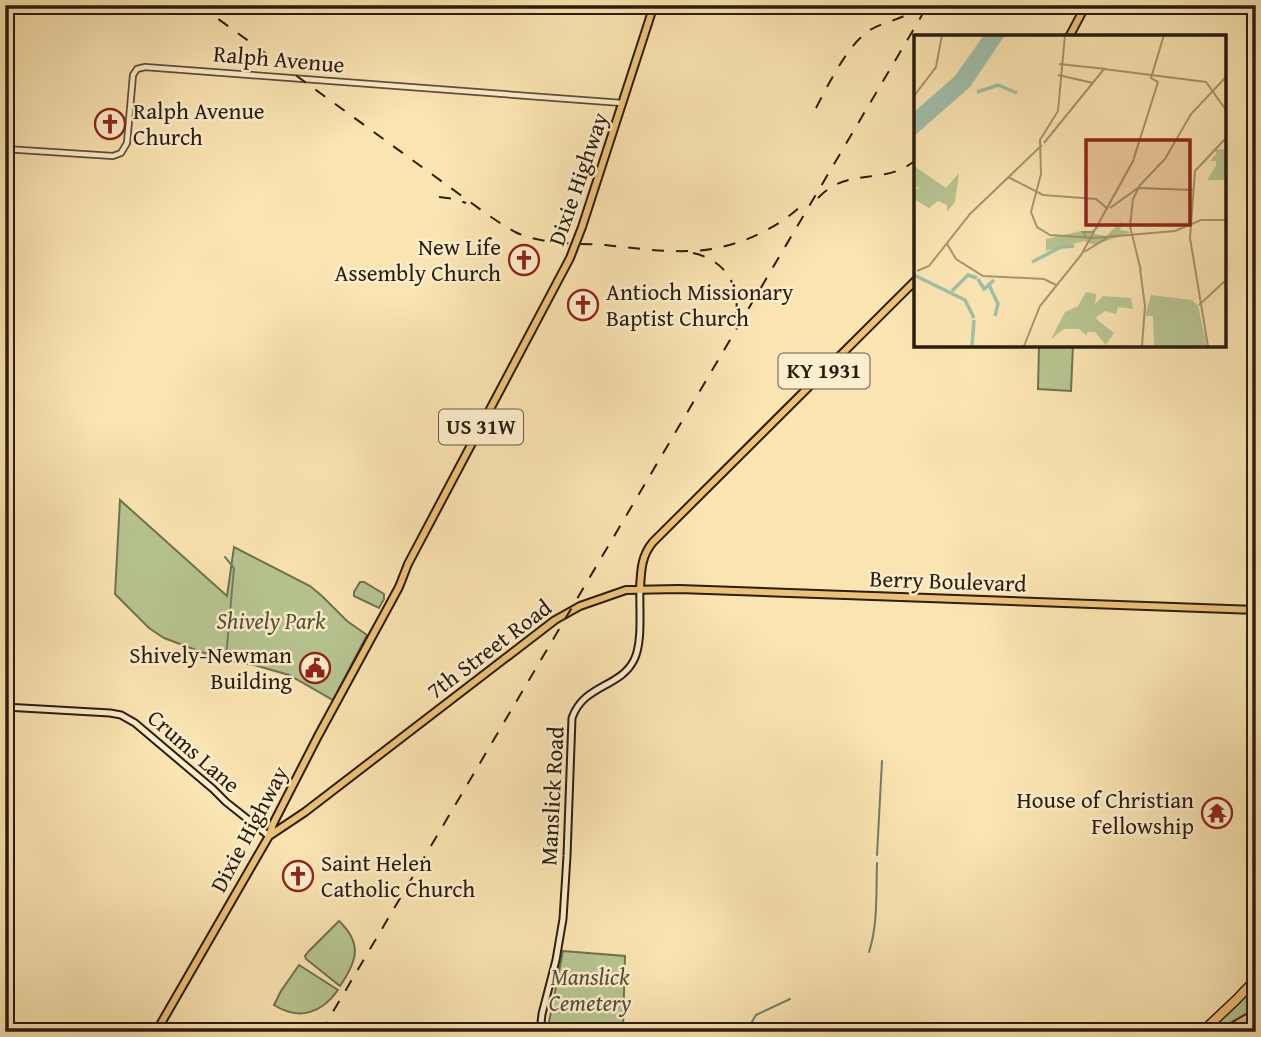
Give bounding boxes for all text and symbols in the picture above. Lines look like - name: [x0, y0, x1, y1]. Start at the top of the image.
- inset map: [914, 35, 1226, 346]
- street label: Ralph Avenue: [212, 36, 346, 81]
- place label: Ralph Avenue Church: [133, 94, 265, 153]
- church icon: Ralph Avenue Church: [93, 107, 127, 141]
- street label: Dixie Highway: [539, 107, 616, 250]
- place label: New Life Assembly Church: [335, 230, 501, 289]
- church icon: New Life Assembly Church: [507, 243, 541, 277]
- place label: Antioch Missionary Baptist Church: [606, 275, 794, 334]
- church icon: Antioch Missionary Baptist Church: [566, 288, 600, 322]
- road number: KY 1931: [778, 354, 870, 388]
- road number: US 31W: [439, 410, 523, 444]
- street label: Berry Boulevard: [869, 561, 1028, 600]
- street label: 7th Street Road: [419, 590, 559, 706]
- park label: Shively Park: [216, 604, 326, 637]
- place label: Shively-Newman Building: [129, 638, 293, 697]
- public building icon: Shively-Newman Building: [298, 651, 332, 685]
- street label: Crums Lane: [141, 701, 248, 800]
- street label: Manslick Road: [531, 725, 572, 866]
- street label: Dixie Highway: [201, 759, 296, 898]
- place label: House of Christian Fellowship: [1017, 783, 1194, 842]
- temple icon: House of Christian Fellowship: [1200, 796, 1234, 830]
- place label: Saint Helen Catholic Church: [321, 846, 475, 905]
- church icon: Saint Helen Catholic Church: [281, 859, 315, 893]
- park label: Manslick Cemetery: [549, 960, 632, 1019]

